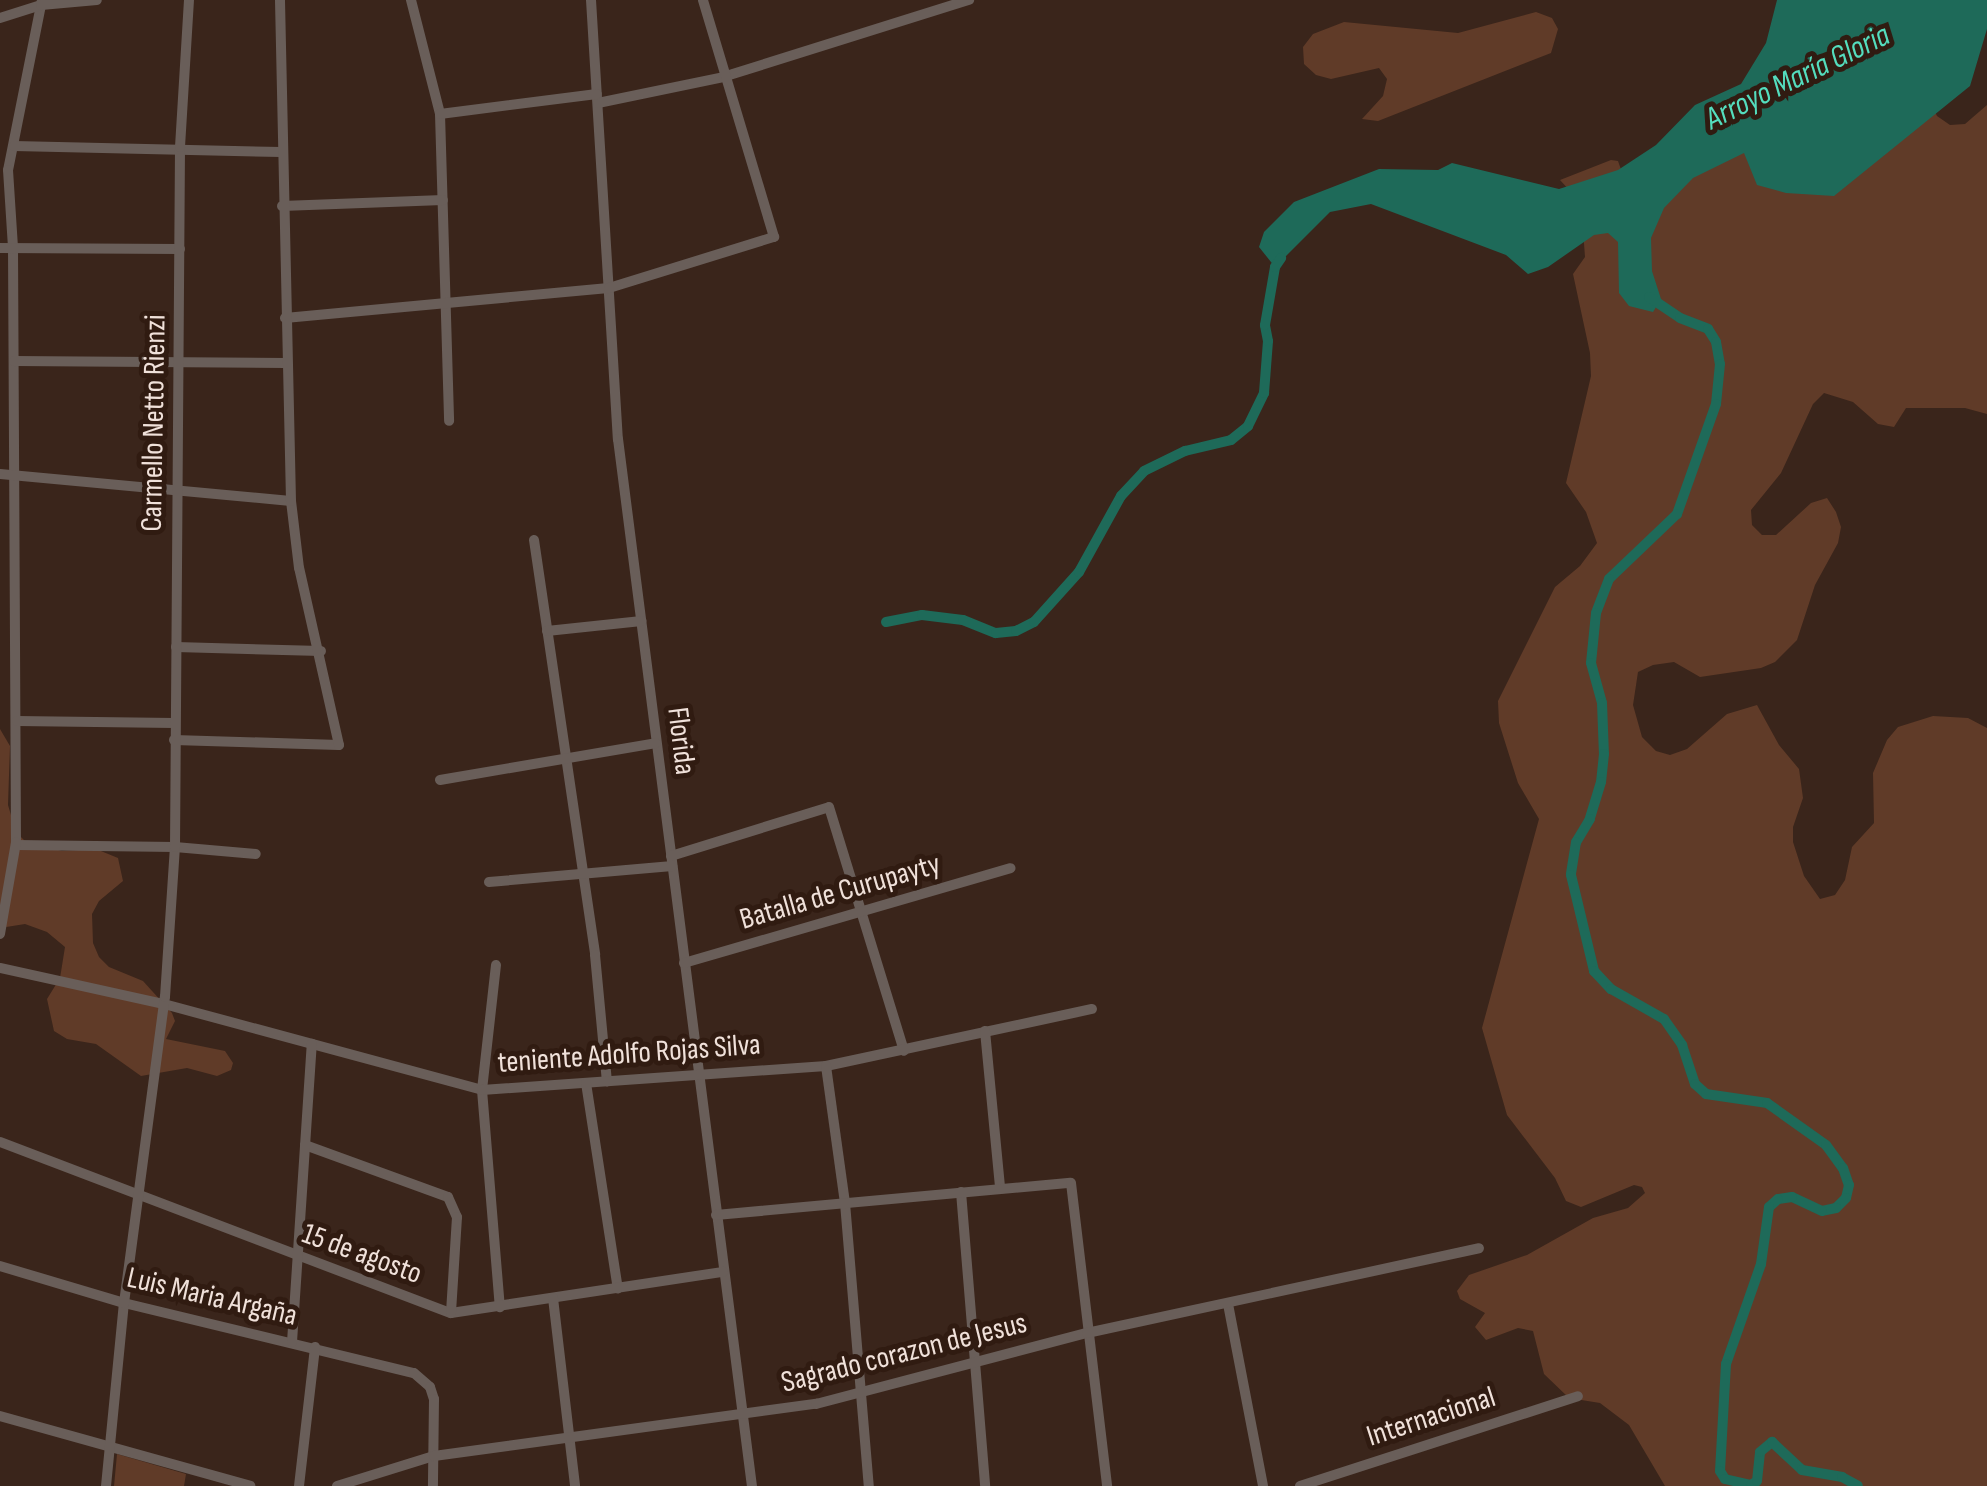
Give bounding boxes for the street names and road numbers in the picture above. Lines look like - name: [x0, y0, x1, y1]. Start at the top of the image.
- street label: Carmello Netto Rienzi: [134, 314, 174, 532]
- street label: Florida: [659, 705, 703, 777]
- street label: Batalla de Curupayty: [736, 846, 944, 938]
- street label: teniente Adolfo Rojas Silva: [496, 1027, 762, 1081]
- street label: 15 de agosto: [297, 1216, 427, 1292]
- street label: Luis Maria Argaña: [123, 1260, 301, 1334]
- street label: Sagrado corazon de Jesus: [777, 1305, 1031, 1401]
- street label: Internacional: [1362, 1379, 1500, 1455]

